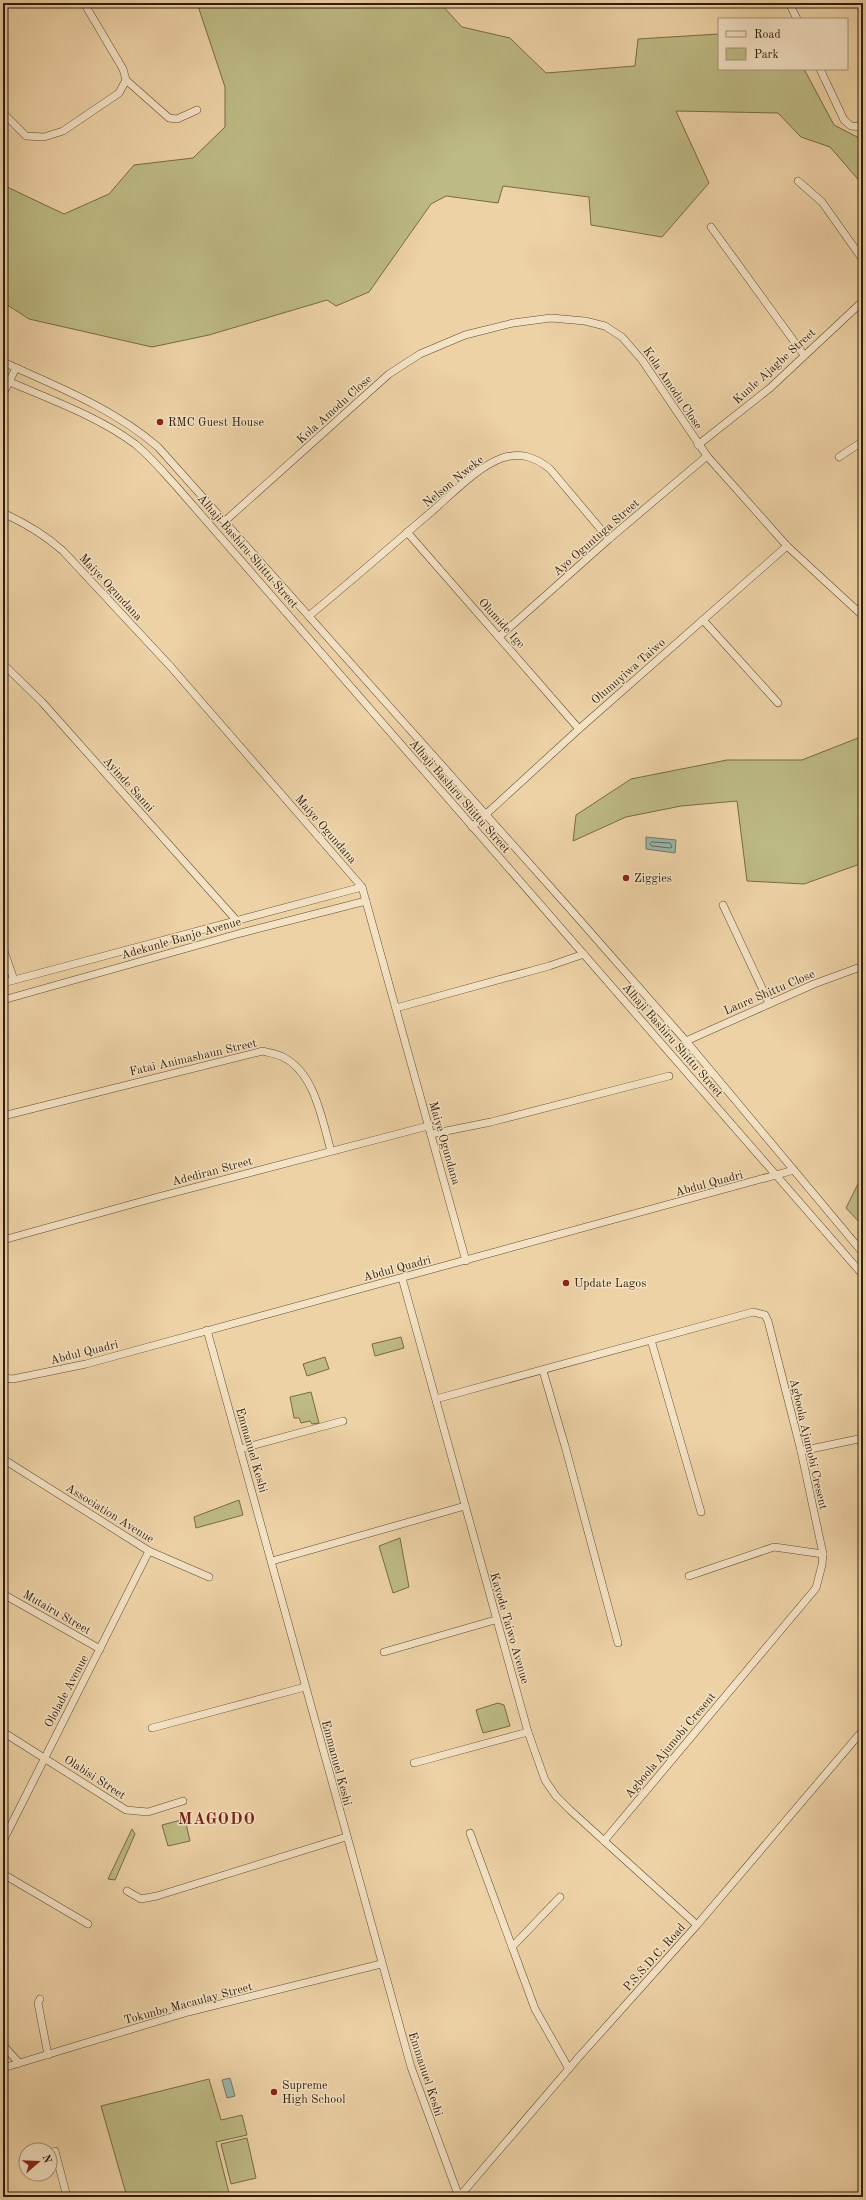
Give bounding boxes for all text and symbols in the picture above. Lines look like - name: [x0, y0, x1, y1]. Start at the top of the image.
- legend: [718, 18, 848, 70]
- text: Road: [754, 29, 781, 41]
- text: Park: [754, 49, 779, 61]
- street label: Kunle Ajagbe Street: [731, 327, 818, 407]
- street label: Kola Amodu Close: [640, 345, 704, 432]
- street label: Kola Amodu Close: [295, 373, 375, 446]
- marker: RMC Guest House: [155, 417, 165, 427]
- place label: RMC Guest House: [168, 417, 264, 429]
- street label: Nelson Nweke: [421, 453, 487, 510]
- street label: Alhaji Bashiru Shittu Street: [195, 492, 300, 611]
- street label: Ayo Oguntuga Street: [551, 497, 642, 578]
- street label: Maiye Ogundana: [76, 552, 144, 623]
- street label: Olumide Ige: [476, 596, 527, 651]
- street label: Olumuyiwa Taiwo: [589, 636, 668, 707]
- street label: Alhaji Bashiru Shittu Street: [407, 737, 512, 856]
- street label: Ayinde Sanni: [101, 755, 156, 814]
- street label: Maiye Ogundana: [292, 793, 358, 866]
- marker: Ziggies: [621, 873, 631, 883]
- place label: Ziggies: [634, 873, 672, 885]
- street label: Adekunle Banjo Avenue: [120, 916, 243, 962]
- street label: Lanre Shittu Close: [722, 968, 817, 1018]
- street label: Alhaji Bashiru Shittu Street: [620, 981, 725, 1100]
- street label: Fatai Animashaun Street: [129, 1037, 258, 1078]
- street label: Maiye Ogundana: [426, 1100, 462, 1186]
- street label: Adediran Street: [171, 1155, 254, 1188]
- street label: Abdul Quadri: [674, 1169, 744, 1199]
- street label: Abdul Quadri: [362, 1254, 432, 1284]
- marker: Update Lagos: [561, 1278, 571, 1288]
- place label: Update Lagos: [574, 1278, 646, 1290]
- street label: Abdul Quadri: [49, 1339, 120, 1367]
- street label: Agboola Ajumobi Cresent: [787, 1378, 829, 1511]
- street label: Emmanuel Keshi: [233, 1406, 269, 1494]
- street label: Association Avenue: [63, 1482, 156, 1546]
- street label: Kayode Taiwo Avenue: [487, 1571, 531, 1686]
- street label: Mutairu Street: [20, 1589, 93, 1637]
- street label: Ololade Avenue: [43, 1653, 91, 1730]
- street label: Agboola Ajumobi Cresent: [623, 1691, 718, 1801]
- street label: Emmanuel Keshi: [319, 1719, 353, 1807]
- street label: Olabisi Street: [62, 1754, 127, 1802]
- district label: MAGODO: [178, 1812, 256, 1828]
- street label: P.S.S.D.C. Road: [621, 1922, 688, 1994]
- street label: Tokunbo Macaulay Street: [123, 1981, 254, 2027]
- street label: Emmanuel Keshi: [406, 2031, 444, 2118]
- place label: Supreme High School: [282, 2080, 345, 2106]
- marker: Supreme High School: [269, 2087, 279, 2097]
- north arrow: [18, 2142, 58, 2182]
- text: N: [39, 2153, 53, 2166]

